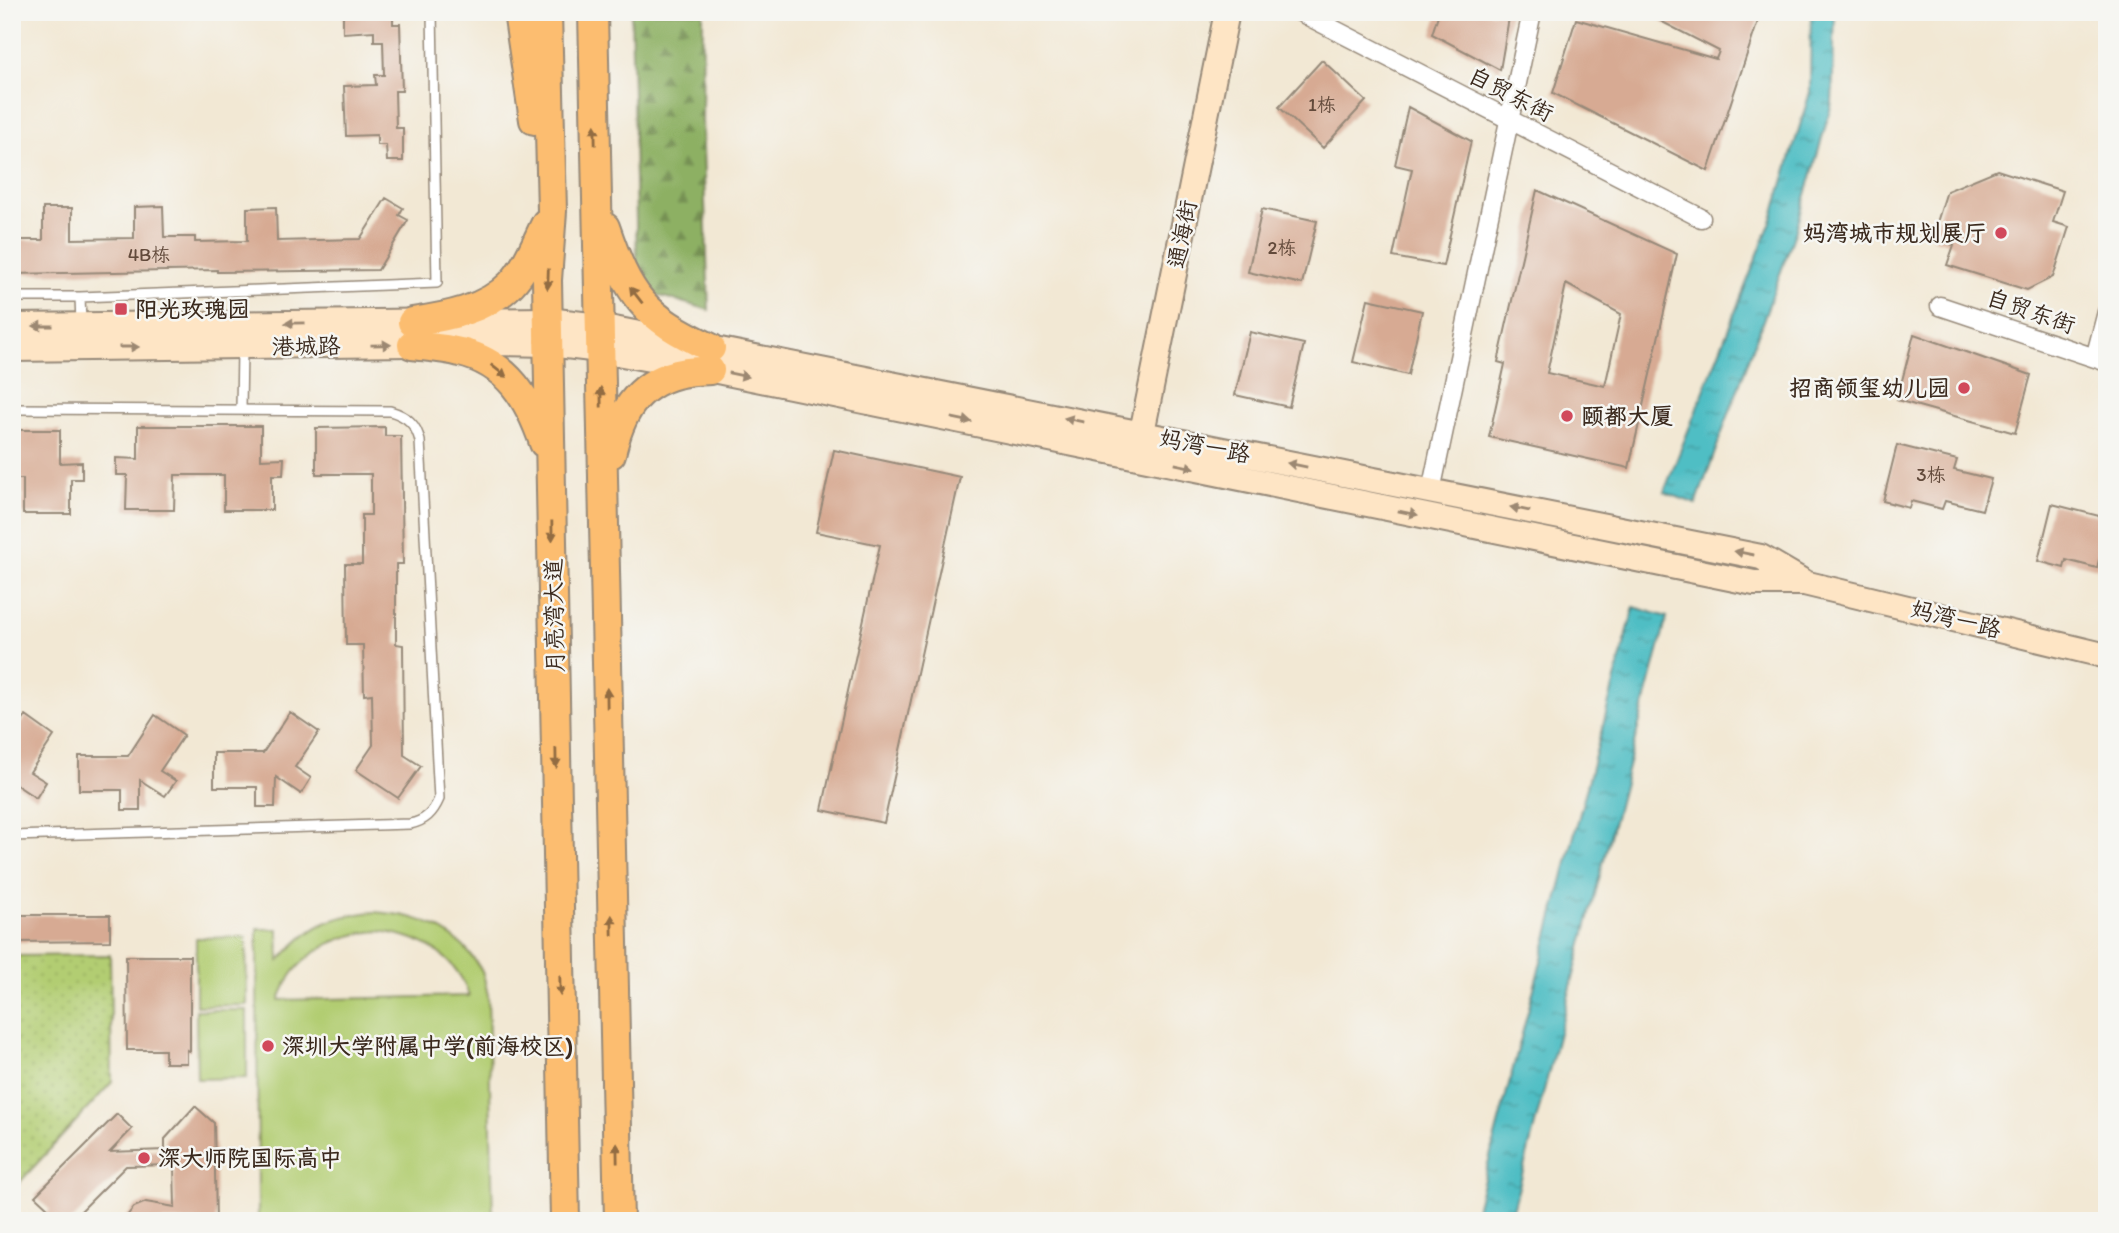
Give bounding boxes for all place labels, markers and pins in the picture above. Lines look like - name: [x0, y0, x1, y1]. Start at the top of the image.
- place label: 妈湾城市规划展厅: [1803, 219, 1987, 247]
- marker: 妈湾城市规划展厅: [1993, 225, 2009, 241]
- place label: 阳光玫瑰园: [135, 295, 250, 323]
- marker: 阳光玫瑰园: [113, 301, 129, 317]
- place label: 招商领玺幼儿园: [1789, 374, 1950, 402]
- marker: 招商领玺幼儿园: [1956, 380, 1972, 396]
- place label: 颐都大厦: [1581, 402, 1673, 430]
- marker: 颐都大厦: [1559, 408, 1575, 424]
- place label: 深圳大学附属中学(前海校区): [282, 1032, 573, 1060]
- marker: 深圳大学附属中学(前海校区): [260, 1038, 276, 1054]
- place label: 深大师院国际高中: [158, 1144, 342, 1172]
- marker: 深大师院国际高中: [136, 1150, 152, 1166]

